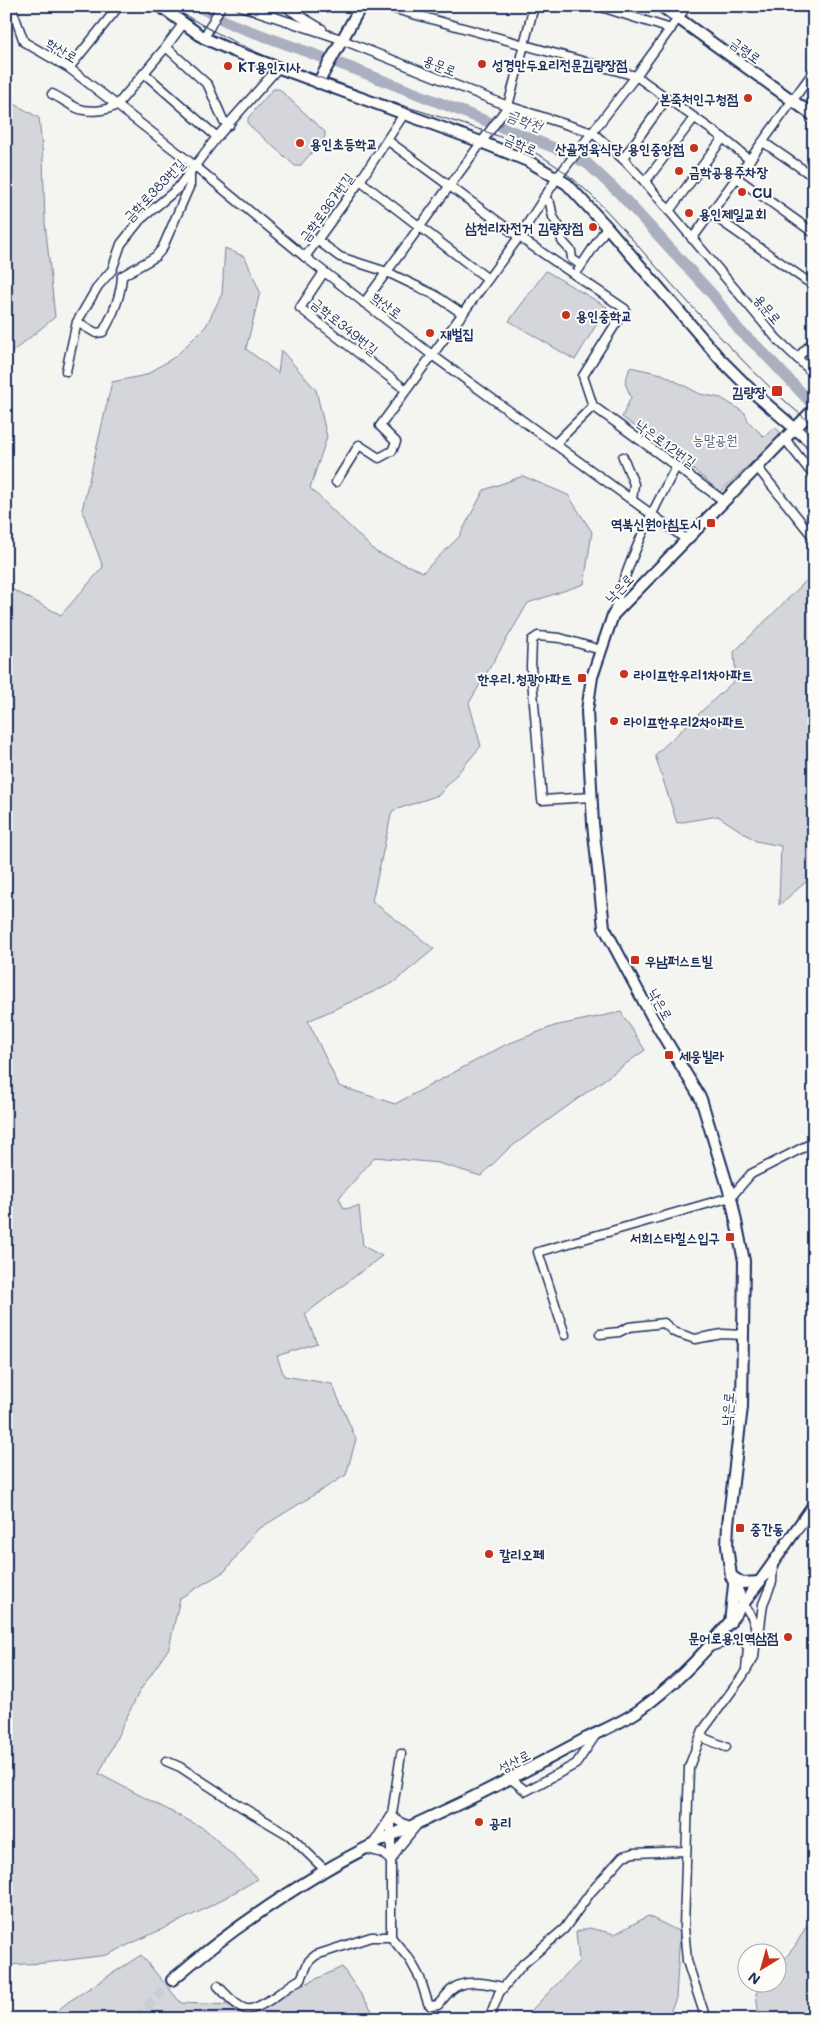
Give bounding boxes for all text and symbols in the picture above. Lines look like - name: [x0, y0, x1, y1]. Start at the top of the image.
- street label: 금령로: [727, 32, 765, 68]
- street label: 학산로: [43, 33, 81, 67]
- street label: 용문로: [421, 50, 459, 80]
- place label: 성경만두요리전문김량장점: [492, 55, 628, 74]
- place label: KT용인지사: [238, 57, 301, 76]
- marker: 성경만두요리전문김량장점: [476, 58, 488, 70]
- marker: KT용인지사: [222, 60, 234, 72]
- place label: 본죽처인구청점: [659, 89, 739, 108]
- marker: 본죽처인구청점: [742, 92, 754, 104]
- water label: 금학천: [505, 104, 547, 137]
- street label: 금학로: [502, 128, 540, 160]
- place label: 용인초등학교: [310, 134, 378, 153]
- marker: 용인초등학교: [294, 137, 306, 149]
- place label: 산골정육식당 용인중앙점: [555, 139, 685, 158]
- marker: 산골정육식당 용인중앙점: [688, 142, 700, 154]
- street label: 금학로383번길: [119, 154, 190, 226]
- place label: 금학공용주차장: [689, 162, 769, 181]
- marker: 금학공용주차장: [673, 165, 685, 177]
- street label: 금학로367번길: [295, 168, 358, 245]
- place label: CU: [752, 183, 772, 202]
- marker: CU: [736, 186, 748, 198]
- place label: 용인제일교회: [699, 204, 767, 223]
- marker: 용인제일교회: [683, 207, 695, 219]
- place label: 삼천리자전거 김량장점: [464, 218, 584, 237]
- marker: 삼천리자전거 김량장점: [587, 221, 599, 233]
- street label: 학산로: [368, 287, 406, 323]
- street label: 용문로: [750, 290, 786, 328]
- street label: 금학로349번길: [308, 293, 383, 359]
- place label: 용인중학교: [576, 306, 632, 325]
- marker: 용인중학교: [560, 309, 572, 321]
- place label: 재벌집: [440, 324, 474, 343]
- marker: 재벌집: [424, 327, 436, 339]
- place label: 김량장: [732, 382, 767, 401]
- marker: 김량장: [770, 384, 784, 398]
- street label: 낙은로12번길: [632, 415, 701, 472]
- park label: 능말공원: [692, 430, 738, 449]
- place label: 역북신원아침도시: [611, 514, 701, 533]
- marker: 역북신원아침도시: [705, 517, 717, 529]
- street label: 낙은로: [600, 569, 638, 607]
- place label: 라이프한우리1차아파트: [633, 665, 753, 684]
- marker: 라이프한우리1차아파트: [618, 668, 630, 680]
- place label: 한우리.청광아파트: [477, 669, 572, 688]
- marker: 한우리.청광아파트: [576, 672, 588, 684]
- place label: 라이프한우리2차아파트: [623, 712, 744, 731]
- marker: 라이프한우리2차아파트: [608, 715, 620, 727]
- place label: 우남퍼스트빌: [645, 951, 713, 970]
- marker: 우남퍼스트빌: [629, 954, 641, 966]
- street label: 낙은로: [644, 985, 678, 1023]
- place label: 세웅빌라: [679, 1046, 725, 1065]
- marker: 세웅빌라: [663, 1049, 675, 1061]
- place label: 서희스타힐스입구: [630, 1228, 720, 1247]
- marker: 서희스타힐스입구: [724, 1231, 736, 1243]
- street label: 낙은로: [716, 1391, 738, 1427]
- place label: 중간동: [750, 1519, 784, 1538]
- marker: 중간동: [734, 1522, 746, 1534]
- place label: 칼리오페: [499, 1545, 545, 1564]
- marker: 칼리오페: [483, 1548, 495, 1560]
- place label: 문어로용인역삼점: [688, 1628, 779, 1647]
- marker: 문어로용인역삼점: [782, 1631, 794, 1643]
- street label: 성산로: [495, 1745, 533, 1777]
- place label: 공리: [489, 1813, 512, 1832]
- marker: 공리: [473, 1816, 485, 1828]
- north arrow: [738, 1942, 788, 1992]
- text: N: [744, 1968, 764, 1990]

